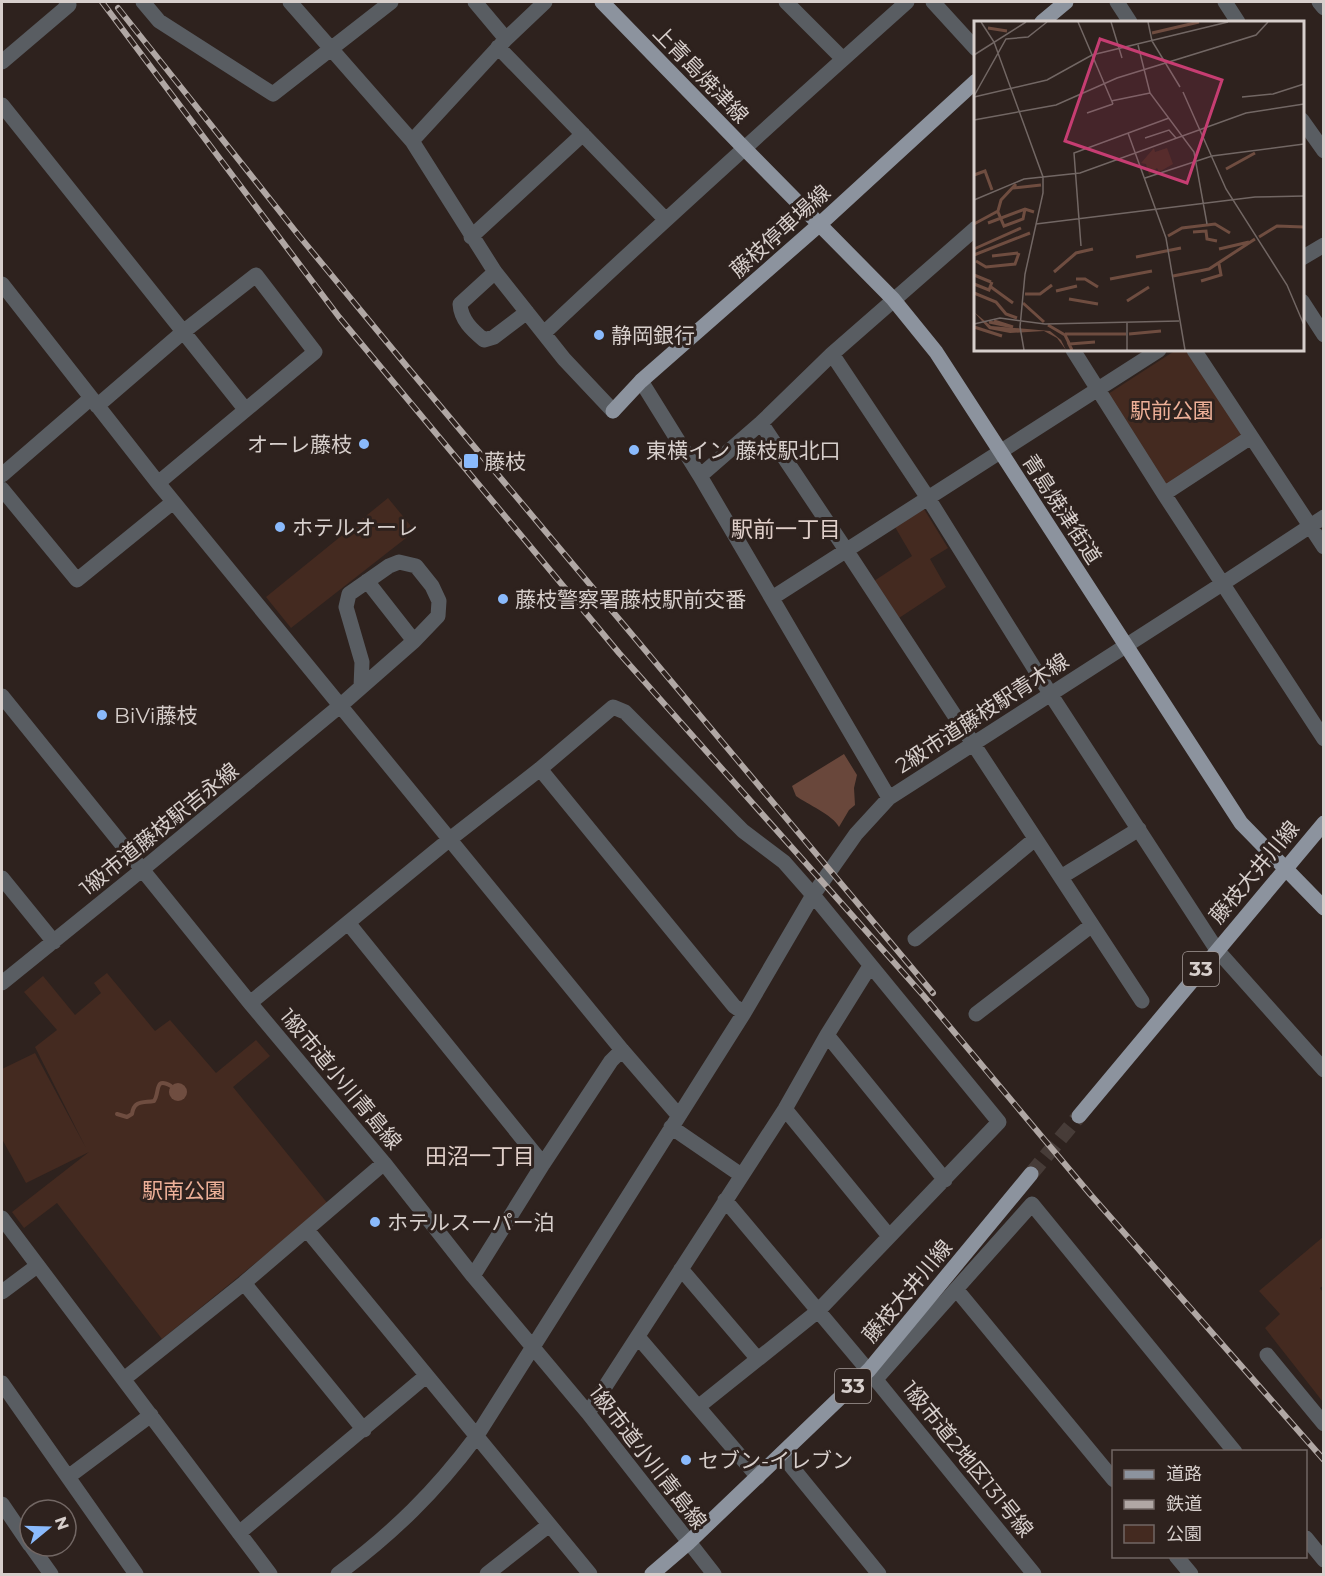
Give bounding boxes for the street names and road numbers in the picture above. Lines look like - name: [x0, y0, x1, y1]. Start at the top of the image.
- street label: 上青島焼津線: [648, 20, 754, 128]
- street label: 藤枝停車場線: [725, 180, 835, 282]
- street label: 青島焼津街道: [1017, 449, 1107, 569]
- street label: 2級市道藤枝駅青木線: [891, 648, 1073, 778]
- street label: 1級市道藤枝駅吉永線: [75, 757, 243, 901]
- street label: 藤枝大井川線: [1204, 816, 1304, 928]
- road number: 33: [1183, 952, 1219, 986]
- street label: 1級市道小川青島線: [275, 1004, 407, 1154]
- street label: 藤枝大井川線: [857, 1235, 957, 1347]
- road number: 33: [835, 1369, 871, 1403]
- street label: 1級市道2地区131号線: [897, 1376, 1039, 1542]
- street label: 1級市道小川青島線: [584, 1380, 712, 1534]

